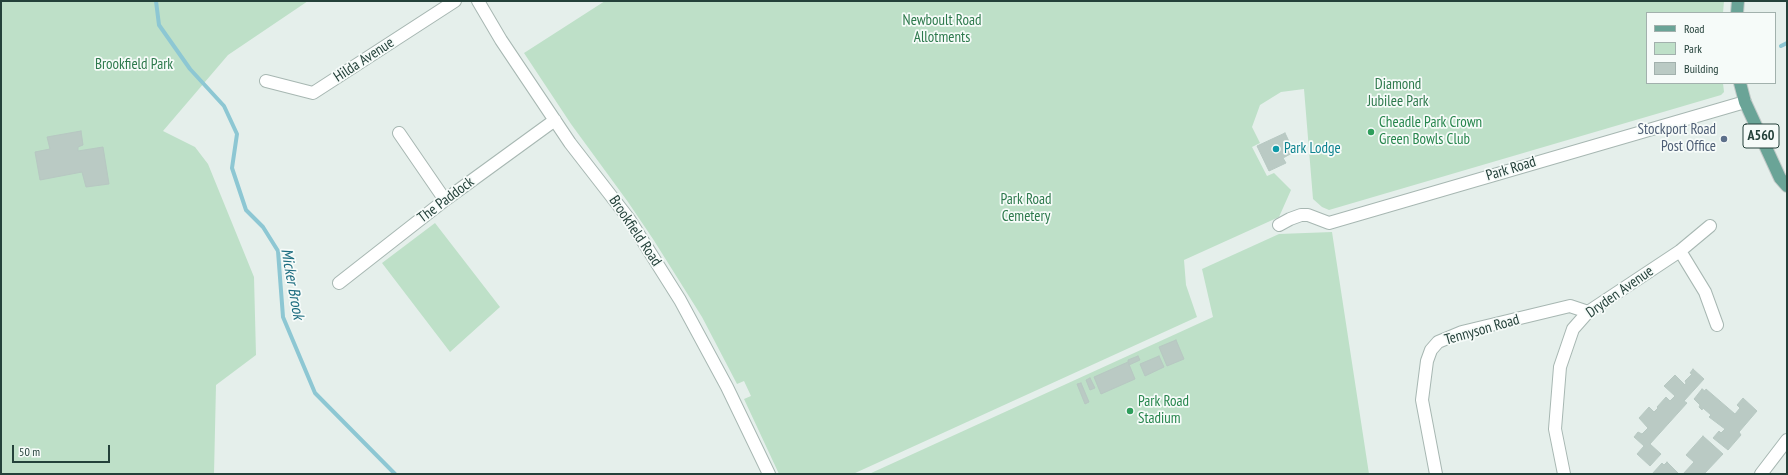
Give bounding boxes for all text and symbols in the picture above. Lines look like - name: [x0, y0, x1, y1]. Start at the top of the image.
- park label: Newboult Road Allotments: [903, 12, 981, 47]
- legend: [1646, 12, 1776, 84]
- text: Road: [1684, 21, 1704, 36]
- street label: Hilda Avenue: [330, 34, 398, 86]
- text: Park: [1684, 41, 1702, 56]
- park label: Brookfield Park: [95, 56, 173, 74]
- text: Building: [1684, 61, 1719, 76]
- park label: Diamond Jubilee Park: [1367, 76, 1429, 111]
- place label: Cheadle Park Crown Green Bowls Club: [1379, 114, 1482, 149]
- place label: Stockport Road Post Office: [1638, 121, 1716, 156]
- road number: A560: [1743, 124, 1779, 148]
- marker: Cheadle Park Crown Green Bowls Club: [1366, 127, 1376, 137]
- marker: Stockport Road Post Office: [1719, 134, 1729, 144]
- place label: Park Lodge: [1284, 140, 1341, 158]
- marker: Park Lodge: [1271, 144, 1281, 154]
- street label: Park Road: [1484, 153, 1538, 185]
- street label: The Paddock: [414, 173, 478, 227]
- park label: Park Road Cemetery: [1000, 191, 1052, 226]
- street label: Brookfield Road: [605, 192, 665, 270]
- water label: Micker Brook: [276, 247, 308, 321]
- street label: Dryden Avenue: [1583, 262, 1657, 322]
- street label: Tennyson Road: [1442, 311, 1522, 349]
- place label: Park Road Stadium: [1138, 393, 1189, 428]
- marker: Park Road Stadium: [1125, 406, 1135, 416]
- scale bar: [14, 437, 112, 463]
- text: 50 m: [19, 444, 40, 459]

